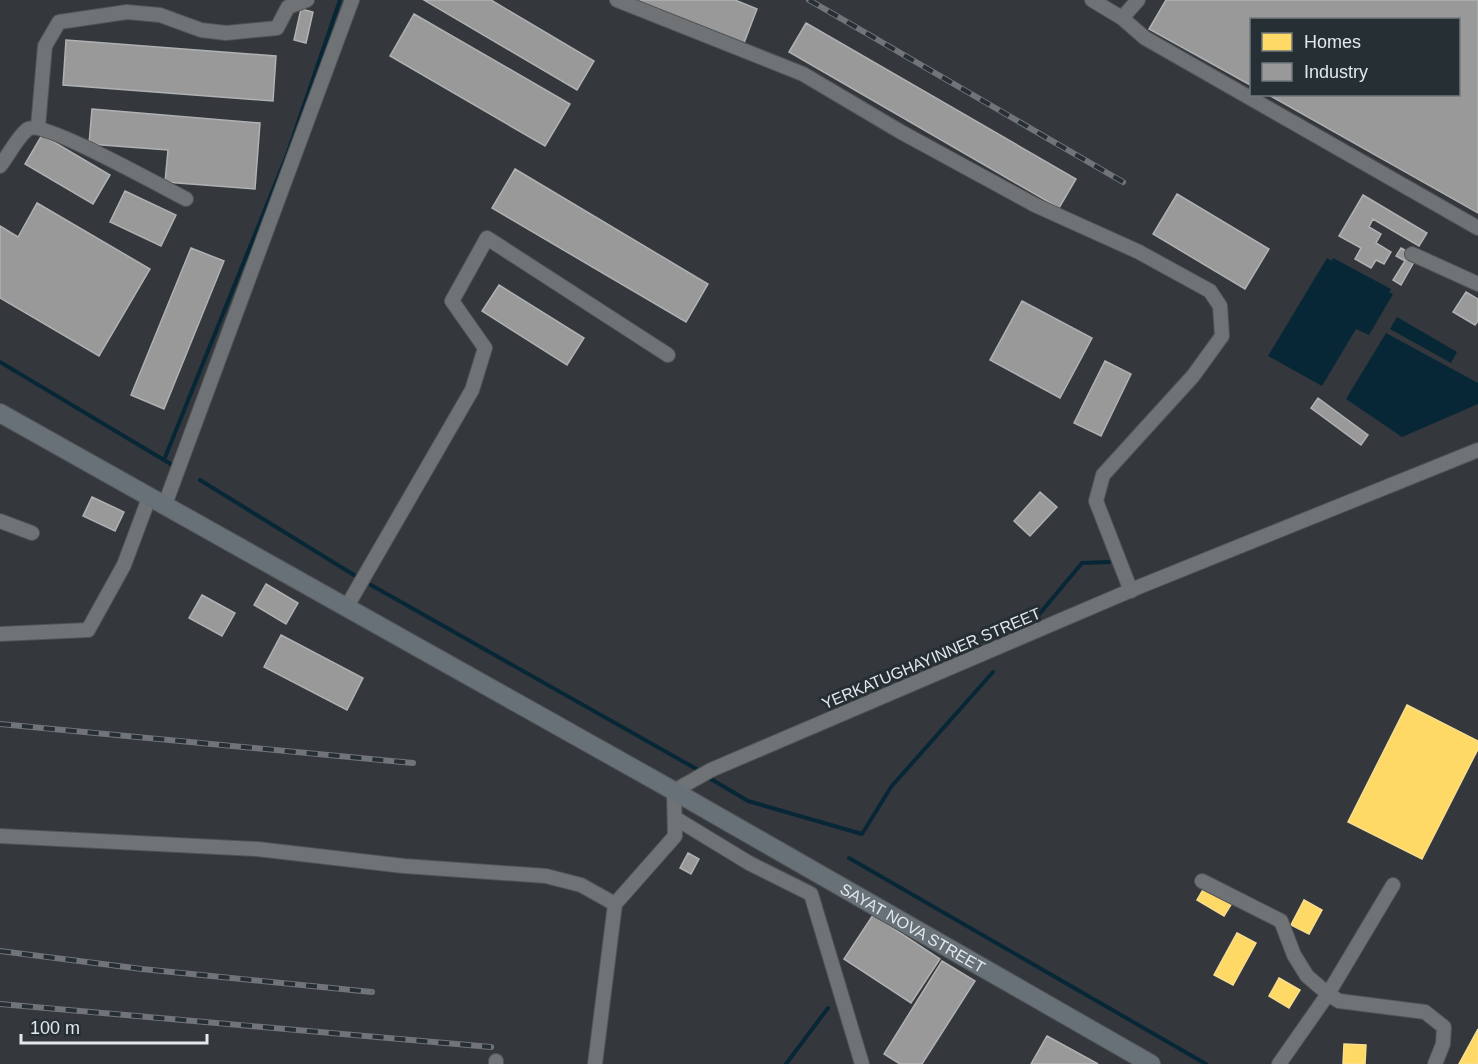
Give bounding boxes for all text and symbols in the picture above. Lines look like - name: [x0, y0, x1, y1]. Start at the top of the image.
- legend: [1250, 18, 1460, 96]
- text: Homes: [1304, 32, 1361, 52]
- text: Industry: [1304, 62, 1368, 82]
- street label: YERKATUGHAYINNER STREET: [819, 604, 1043, 712]
- street label: SAYAT NOVA STREET: [837, 880, 988, 976]
- scale bar: [21, 1007, 207, 1045]
- text: 100 m: [30, 1018, 80, 1038]

